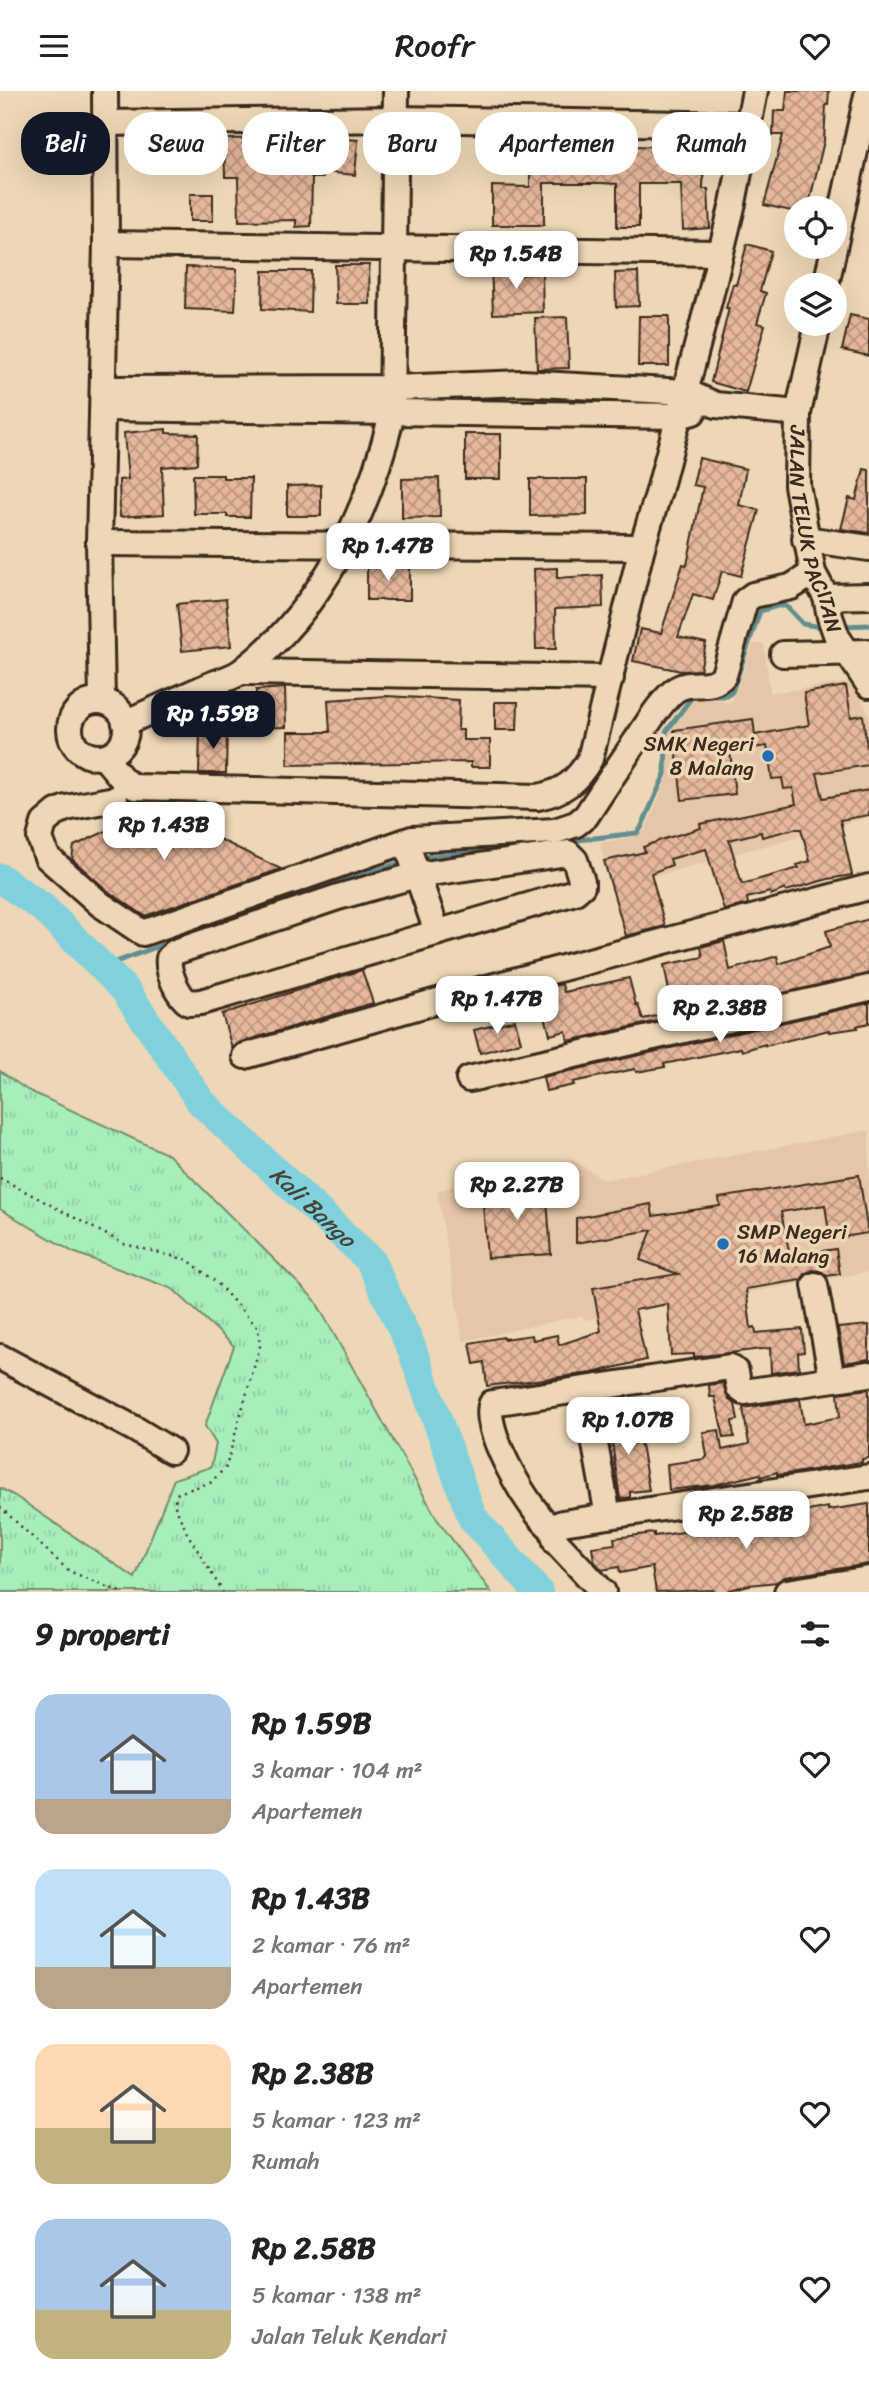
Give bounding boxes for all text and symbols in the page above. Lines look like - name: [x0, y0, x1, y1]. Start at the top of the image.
- text: Roofr: [395, 17, 474, 74]
- icon: menu: [35, 27, 73, 65]
- icon: heart: [796, 27, 834, 65]
- chip: Beli: [21, 112, 110, 175]
- chip: Sewa: [124, 112, 228, 175]
- chip: Filter: [242, 112, 349, 175]
- chip: Baru: [363, 112, 461, 175]
- chip: Apartemen: [475, 112, 638, 175]
- chip: Rumah: [652, 112, 771, 175]
- map controls: [784, 196, 847, 336]
- button: locate: [784, 196, 847, 259]
- pin: Rp 1.54B: [444, 231, 588, 291]
- text: Rp 1.54B: [470, 233, 562, 274]
- button: layers: [784, 273, 847, 336]
- street label: JALAN TELUK PACITAN: [778, 424, 853, 639]
- pin: Rp 1.47B: [316, 524, 460, 583]
- text: Rp 1.47B: [343, 525, 433, 566]
- pin: Rp 1.59B: [141, 691, 285, 751]
- text: Rp 1.59B: [167, 693, 259, 734]
- place label: SMK Negeri 8 Malang: [644, 725, 755, 787]
- marker: SMK Negeri 8 Malang: [760, 748, 776, 764]
- pin: Rp 1.43B: [92, 803, 236, 862]
- text: Rp 1.43B: [119, 804, 209, 845]
- pin: Rp 1.47B: [425, 977, 569, 1036]
- text: Rp 1.47B: [452, 978, 542, 1019]
- pin: Rp 2.38B: [648, 985, 792, 1045]
- text: Rp 2.38B: [673, 987, 767, 1028]
- water label: Kali Bango: [260, 1155, 368, 1260]
- pin: Rp 2.27B: [445, 1163, 589, 1222]
- text: Rp 2.27B: [470, 1164, 564, 1205]
- place label: SMP Negeri 16 Malang: [737, 1213, 848, 1275]
- marker: SMP Negeri 16 Malang: [715, 1236, 731, 1252]
- pin: Rp 1.07B: [556, 1397, 700, 1457]
- text: Rp 1.07B: [582, 1399, 674, 1440]
- pin: Rp 2.58B: [674, 1491, 818, 1551]
- text: Rp 2.58B: [699, 1493, 793, 1534]
- text: 9 properti: [35, 1607, 170, 1661]
- icon: filters: [796, 1615, 834, 1653]
- text: Rp 1.59B: [252, 1696, 371, 1750]
- icon: home: [91, 1722, 175, 1806]
- icon: heart: [796, 1745, 834, 1783]
- text: 3 kamar · 104 m²: [252, 1750, 423, 1791]
- text: Apartemen: [252, 1791, 362, 1832]
- text: Rp 1.43B: [252, 1871, 370, 1925]
- icon: home: [91, 1897, 175, 1981]
- icon: heart: [796, 1920, 834, 1958]
- text: 2 kamar · 76 m²: [252, 1925, 411, 1966]
- text: Apartemen: [252, 1966, 362, 2007]
- text: Rp 2.38B: [252, 2046, 374, 2100]
- icon: home: [91, 2072, 175, 2156]
- icon: heart: [796, 2095, 834, 2133]
- text: 5 kamar · 123 m²: [252, 2100, 421, 2141]
- text: Rumah: [252, 2141, 320, 2182]
- text: Rp 2.58B: [252, 2221, 376, 2275]
- icon: home: [91, 2247, 175, 2331]
- icon: heart: [796, 2270, 834, 2308]
- text: 5 kamar · 138 m²: [252, 2275, 422, 2316]
- text: Jalan Teluk Kendari: [252, 2316, 447, 2357]

